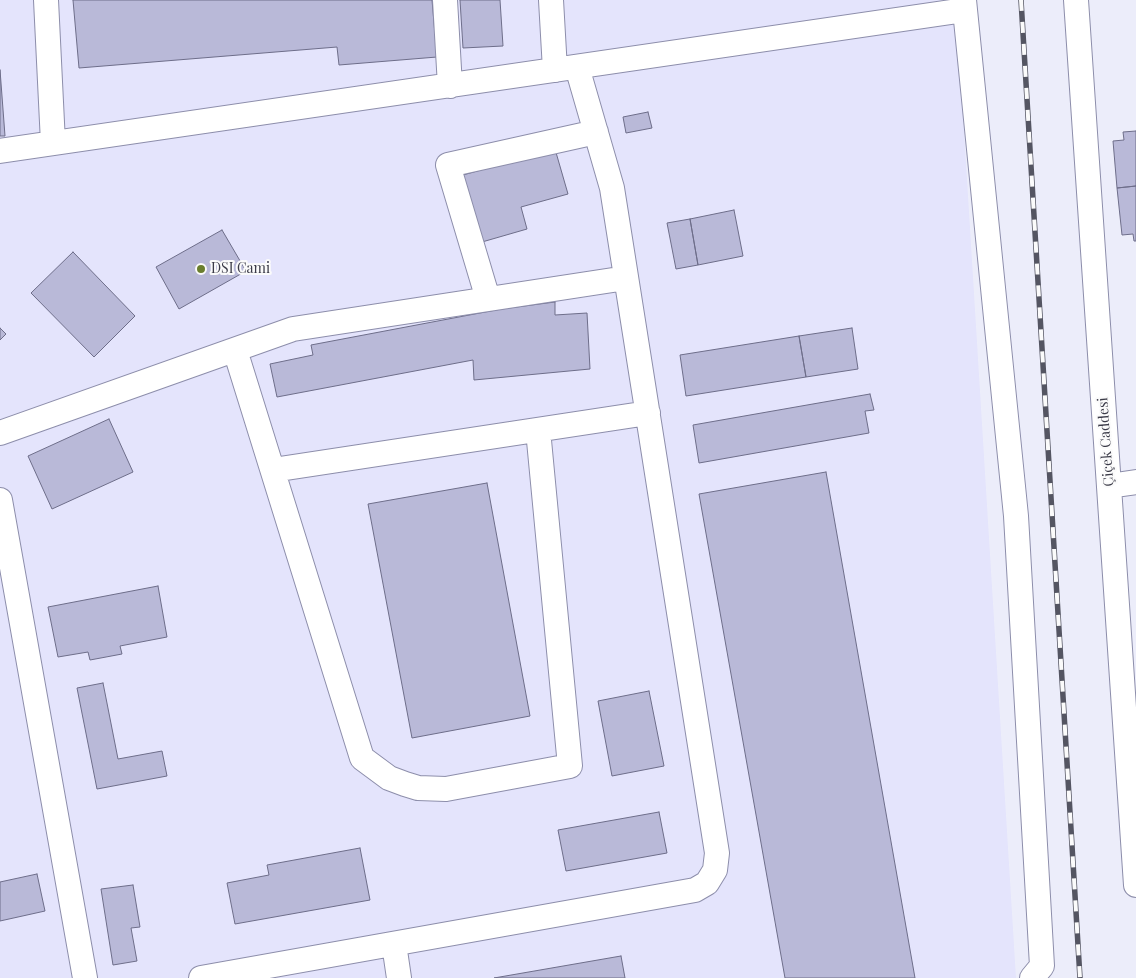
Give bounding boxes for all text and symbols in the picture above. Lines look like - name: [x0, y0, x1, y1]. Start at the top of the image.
- place label: DSI Cami: [211, 261, 270, 277]
- marker: DSI Cami: [195, 263, 207, 275]
- street label: Çiçek Caddesi: [1095, 397, 1117, 487]

